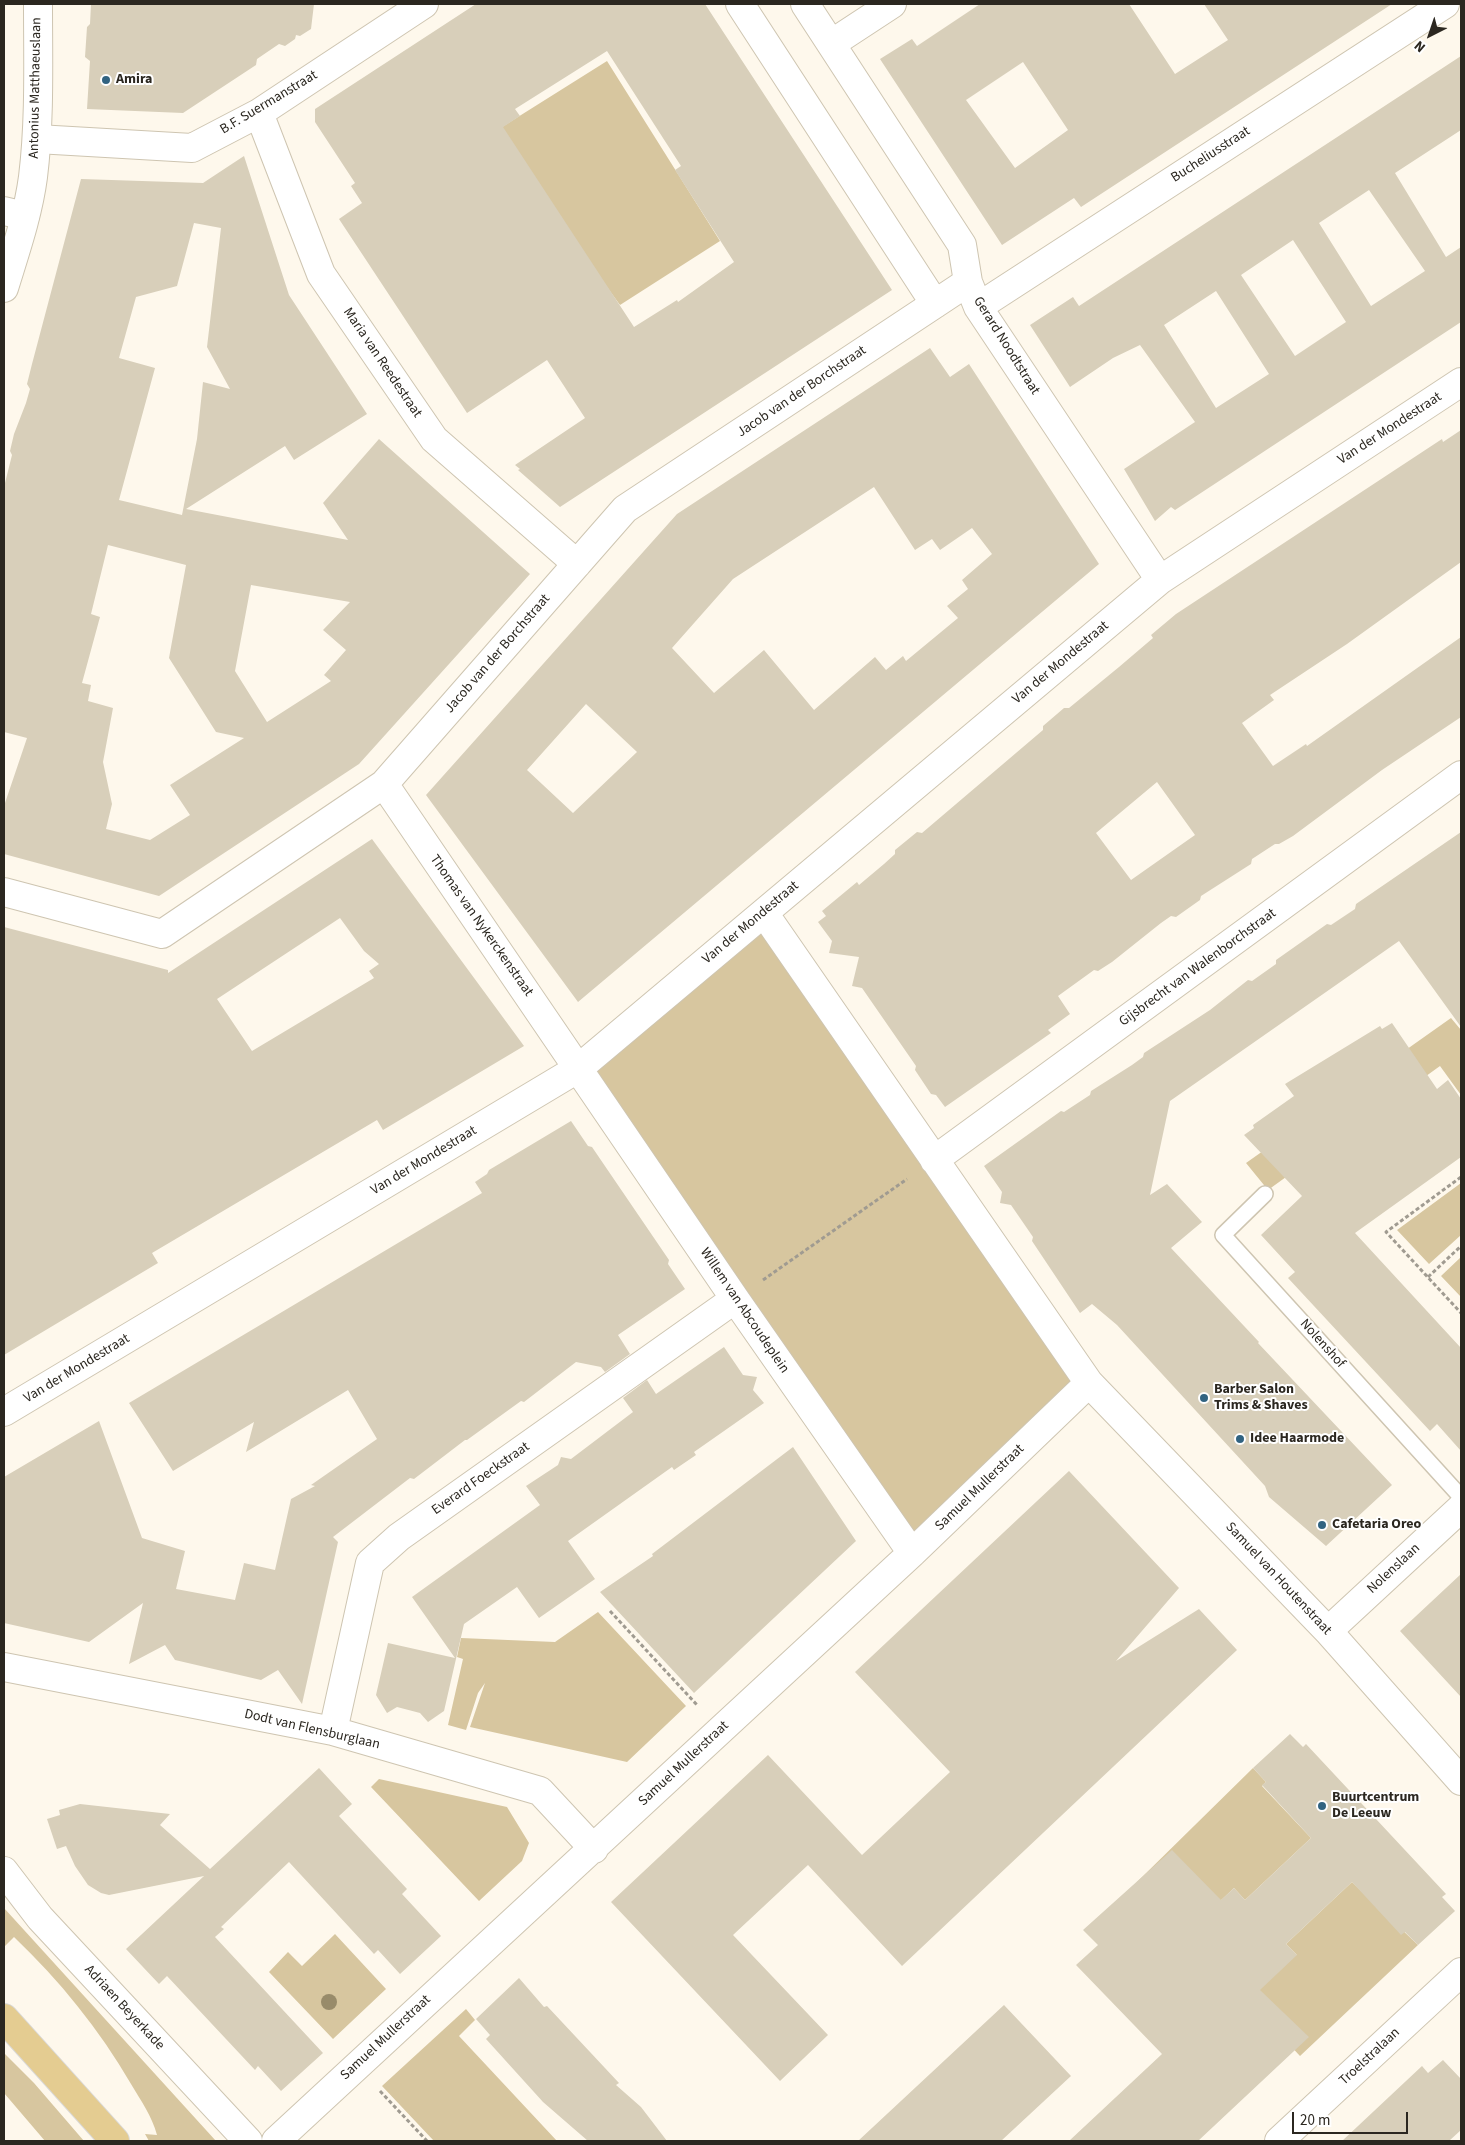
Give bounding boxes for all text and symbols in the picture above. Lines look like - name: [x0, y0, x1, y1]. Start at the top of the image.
- north arrow: [1405, 10, 1455, 60]
- street label: Antonius Matthaeuslaan: [26, 17, 46, 159]
- text: N: [1410, 36, 1430, 57]
- street label: B.F. Suermanstraat: [217, 67, 321, 139]
- place label: Amira: [116, 72, 152, 88]
- marker: Amira: [100, 74, 112, 86]
- street label: Bucheliusstraat: [1168, 123, 1254, 187]
- street label: Gerard Noodtstraat: [969, 294, 1043, 398]
- street label: Maria van Reedestraat: [339, 305, 425, 421]
- street label: Jacob van der Borchstraat: [734, 342, 870, 442]
- street label: Van der Mondestraat: [1335, 389, 1445, 469]
- street label: Jacob van der Borchstraat: [442, 591, 554, 717]
- street label: Van der Mondestraat: [1009, 618, 1113, 708]
- street label: Thomas van Nykerckenstraat: [426, 852, 536, 1000]
- street label: Van der Mondestraat: [699, 878, 803, 968]
- street label: Gijsbrecht van Walenborchstraat: [1116, 905, 1280, 1031]
- street label: Van der Mondestraat: [368, 1123, 480, 1199]
- street label: Willem van Abcoudeplein: [696, 1245, 792, 1377]
- street label: Nolenshof: [1296, 1316, 1348, 1372]
- street label: Van der Mondestraat: [21, 1331, 133, 1407]
- place label: Barber Salon Trims & Shaves: [1214, 1382, 1308, 1414]
- marker: Barber Salon Trims & Shaves: [1198, 1392, 1210, 1404]
- place label: Idee Haarmode: [1250, 1431, 1344, 1447]
- marker: Idee Haarmode: [1234, 1433, 1246, 1445]
- street label: Everard Foeckstraat: [429, 1439, 533, 1519]
- street label: Samuel Mullerstraat: [932, 1441, 1028, 1535]
- place label: Cafetaria Oreo: [1332, 1517, 1421, 1533]
- street label: Samuel van Houtenstraat: [1221, 1519, 1335, 1639]
- marker: Cafetaria Oreo: [1316, 1519, 1328, 1531]
- street label: Nolenslaan: [1364, 1540, 1424, 1598]
- street label: Dodt van Flensburglaan: [243, 1706, 381, 1754]
- street label: Samuel Mullerstraat: [635, 1718, 733, 1810]
- place label: Buurtcentrum De Leeuw: [1332, 1790, 1419, 1822]
- marker: Buurtcentrum De Leeuw: [1316, 1800, 1328, 1812]
- street label: Adriaen Beyerkade: [80, 1962, 168, 2054]
- street label: Samuel Mullerstraat: [337, 1992, 435, 2084]
- street label: Troelstralaan: [1336, 2025, 1404, 2089]
- scale bar: [1295, 2102, 1411, 2134]
- text: 20 m: [1300, 2110, 1330, 2131]

